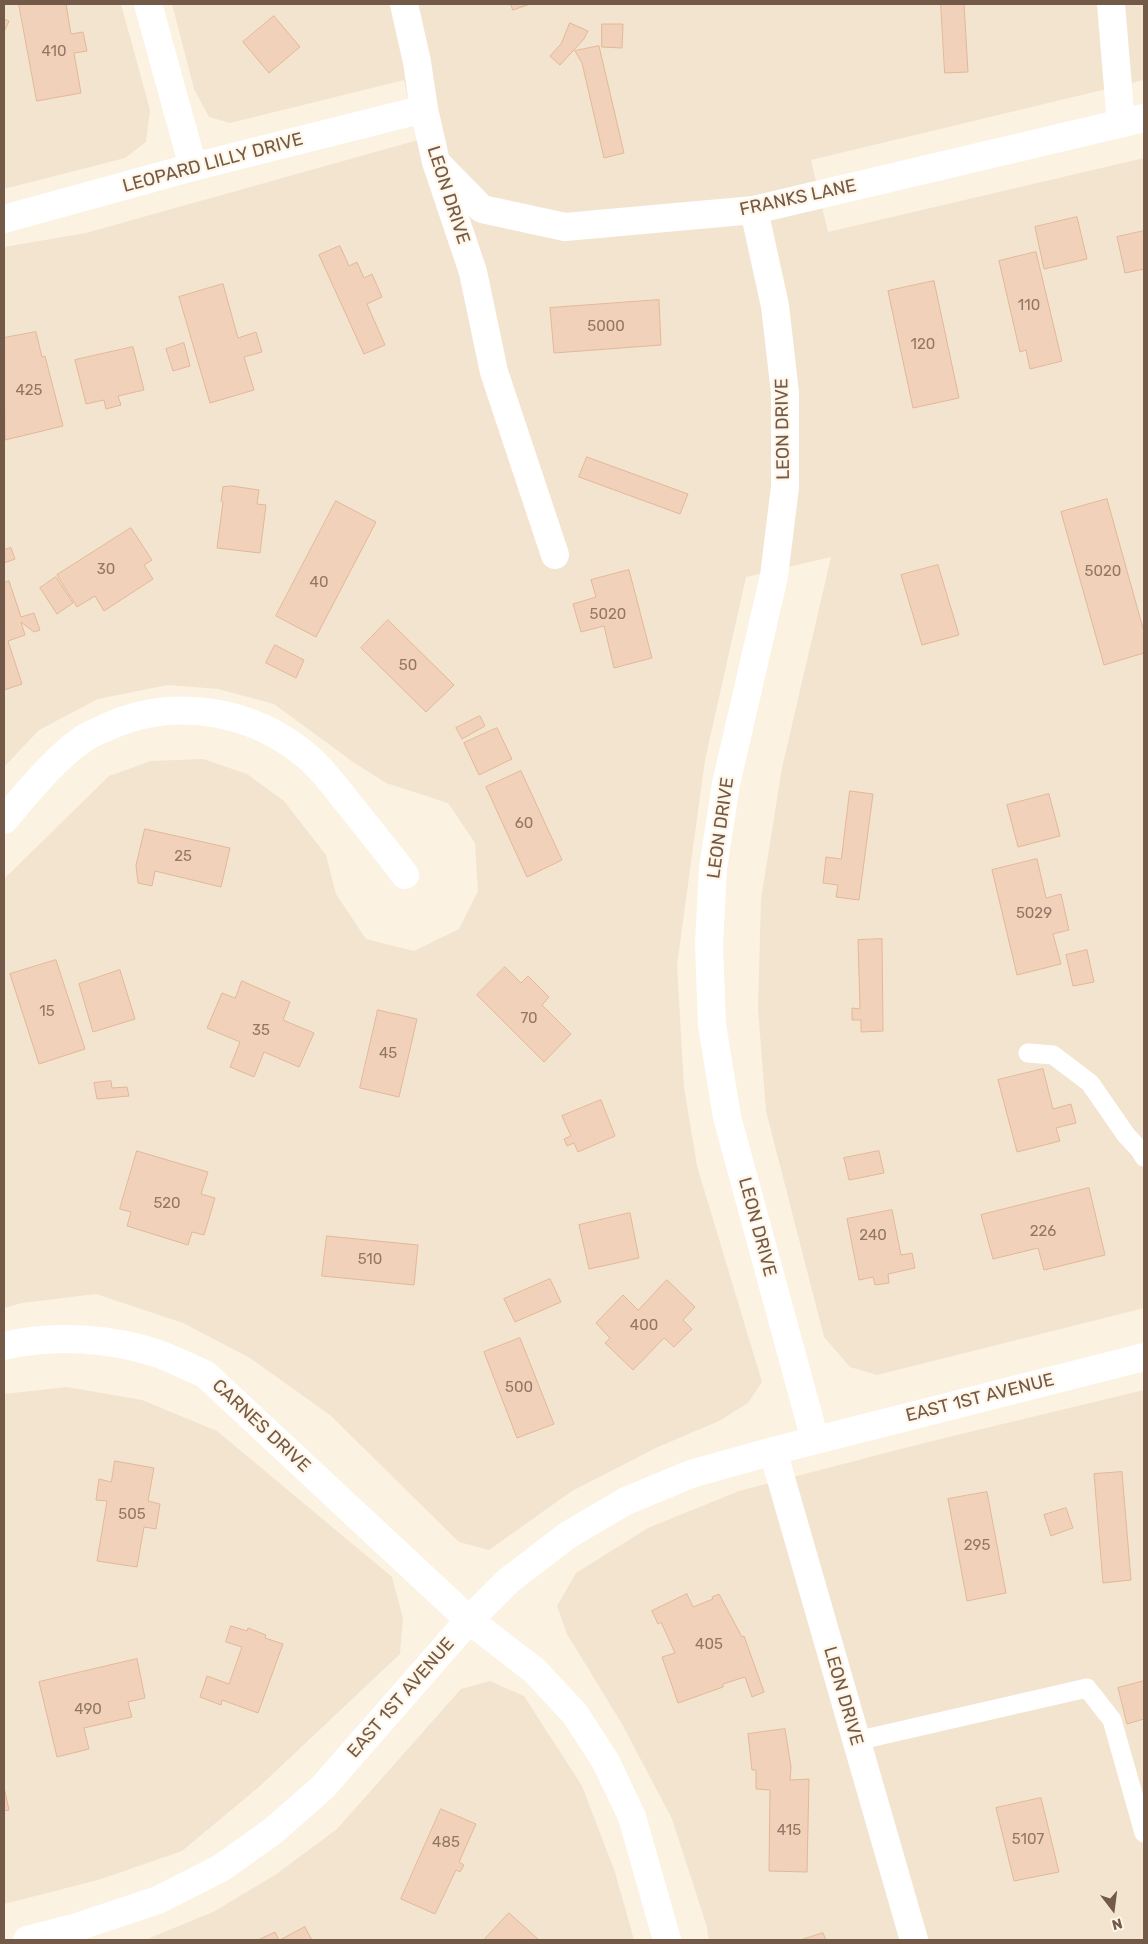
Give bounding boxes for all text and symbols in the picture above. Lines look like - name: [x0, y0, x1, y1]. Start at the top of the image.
- house number: 410: [42, 43, 66, 61]
- street label: LEOPARD LILLY DRIVE: [120, 129, 306, 197]
- street label: LEON DRIVE: [422, 143, 474, 247]
- street label: FRANKS LANE: [738, 175, 858, 221]
- house number: 110: [1018, 297, 1040, 315]
- house number: 5000: [587, 318, 625, 336]
- house number: 120: [911, 336, 935, 354]
- street label: LEON DRIVE: [771, 378, 795, 480]
- house number: 425: [15, 382, 43, 400]
- house number: 30: [97, 561, 115, 579]
- house number: 5020: [1085, 563, 1121, 581]
- house number: 40: [310, 574, 328, 592]
- house number: 5020: [590, 606, 626, 624]
- house number: 50: [399, 657, 417, 675]
- street label: LEON DRIVE: [703, 776, 739, 880]
- house number: 60: [515, 815, 533, 833]
- house number: 25: [174, 848, 192, 866]
- house number: 5029: [1016, 905, 1052, 923]
- house number: 15: [39, 1003, 55, 1021]
- house number: 70: [520, 1010, 538, 1028]
- house number: 35: [252, 1022, 270, 1040]
- house number: 45: [379, 1045, 397, 1063]
- street label: LEON DRIVE: [733, 1175, 781, 1279]
- house number: 520: [153, 1195, 181, 1213]
- house number: 226: [1030, 1223, 1056, 1241]
- house number: 240: [859, 1227, 887, 1245]
- house number: 510: [358, 1251, 382, 1269]
- house number: 400: [630, 1317, 658, 1335]
- street label: EAST 1ST AVENUE: [904, 1369, 1056, 1427]
- street label: CARNES DRIVE: [207, 1375, 315, 1477]
- house number: 500: [505, 1379, 533, 1397]
- house number: 505: [118, 1506, 146, 1524]
- house number: 295: [964, 1537, 990, 1555]
- street label: EAST 1ST AVENUE: [343, 1633, 459, 1763]
- house number: 405: [695, 1636, 723, 1654]
- street label: LEON DRIVE: [819, 1644, 867, 1748]
- house number: 490: [74, 1701, 102, 1719]
- house number: 415: [777, 1822, 801, 1840]
- house number: 5107: [1012, 1831, 1044, 1849]
- house number: 485: [432, 1834, 460, 1852]
- north arrow: [1088, 1884, 1138, 1934]
- text: N: [1110, 1914, 1124, 1933]

